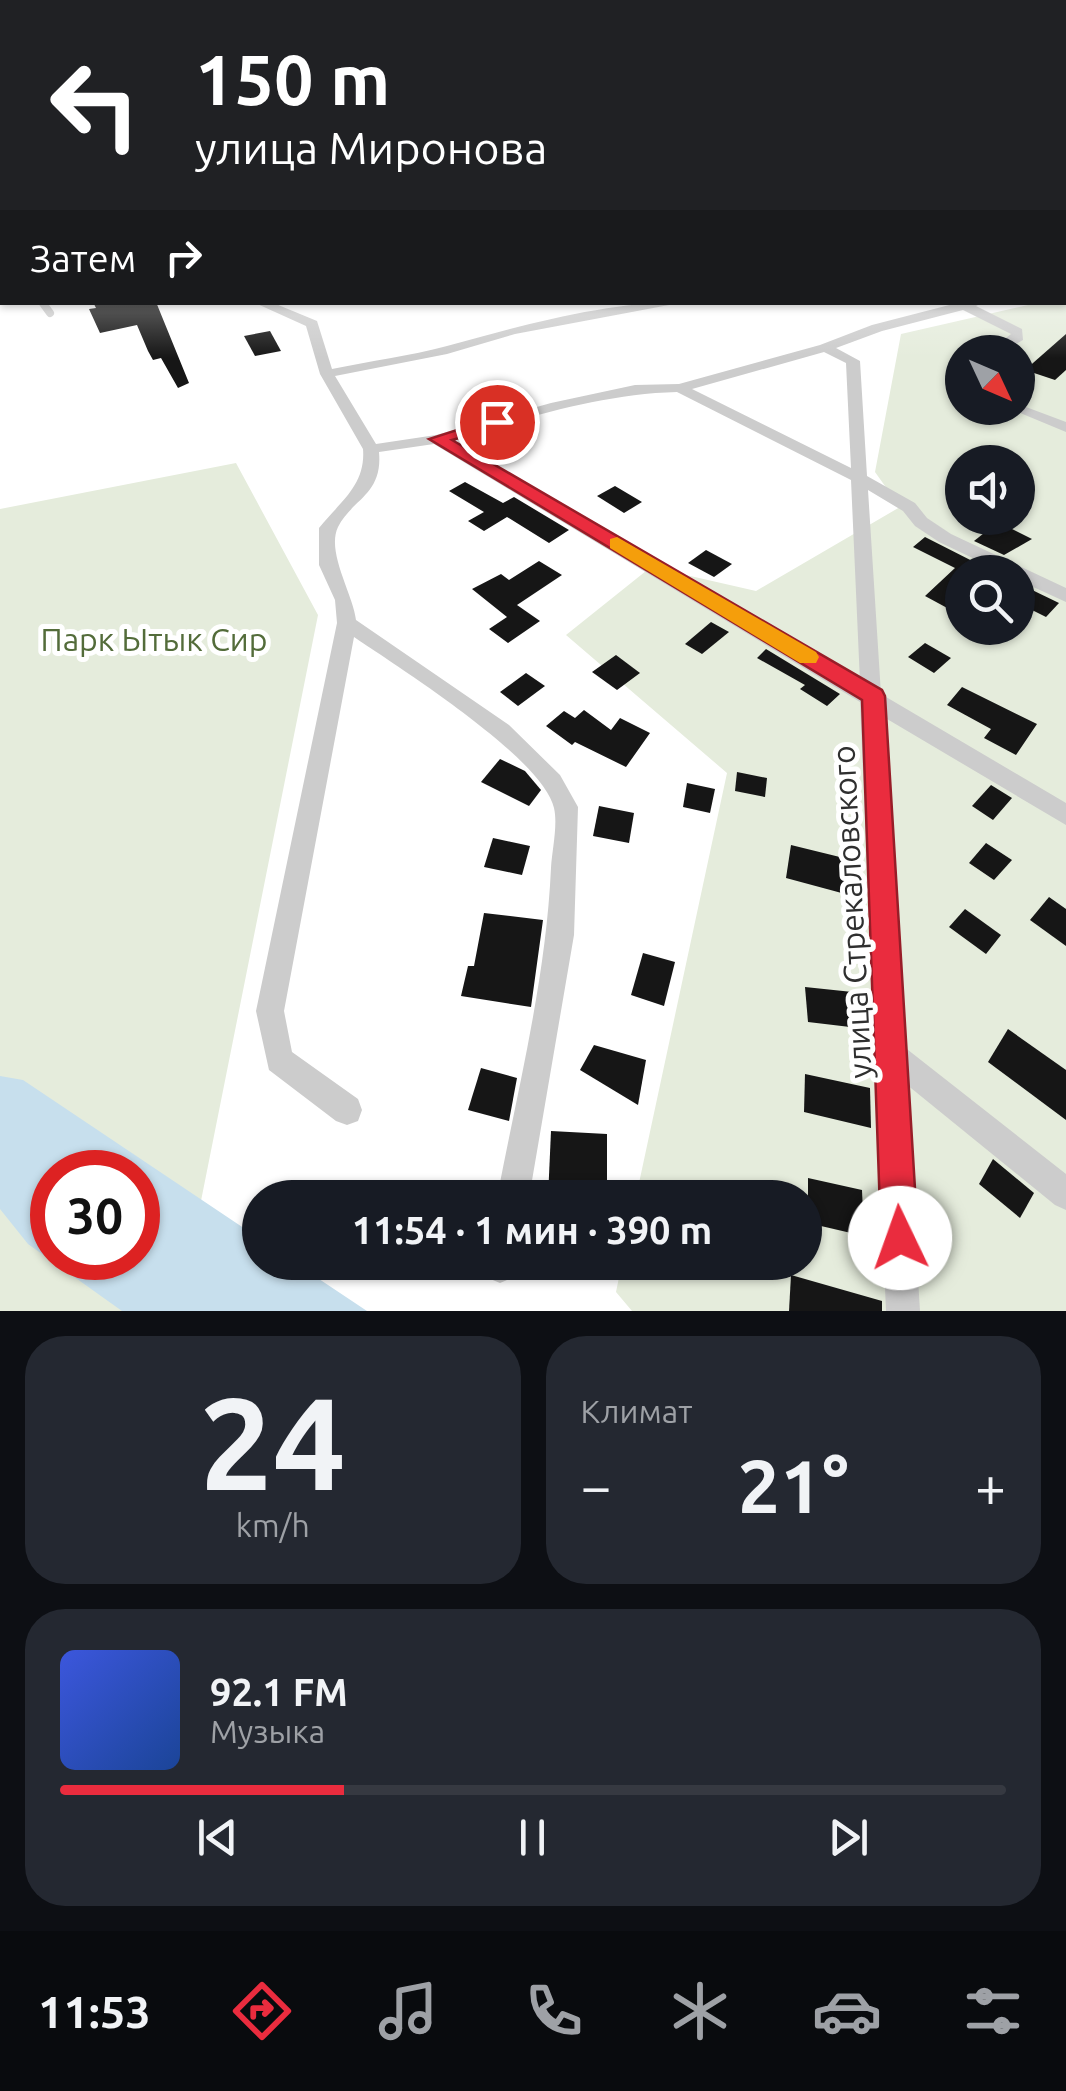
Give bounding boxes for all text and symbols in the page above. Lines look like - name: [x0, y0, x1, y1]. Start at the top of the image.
- icon: left: [30, 40, 160, 170]
- text: 150 m: [195, 40, 390, 118]
- text: улица Миронова: [195, 122, 547, 173]
- icon: right: [156, 230, 211, 285]
- text: Затем: [30, 237, 136, 279]
- north arrow: [945, 335, 1035, 425]
- map controls: [945, 335, 1035, 645]
- pin: [455, 380, 540, 465]
- icon: arrive: [470, 395, 525, 450]
- button: sound: [945, 445, 1035, 535]
- button: search: [945, 555, 1035, 645]
- park label: Парк Ытык Сир: [41, 621, 267, 657]
- street label: улица Стрекаловского: [824, 745, 878, 1080]
- speed limit sign: 30: [30, 1150, 160, 1280]
- position arrow: [848, 1186, 952, 1290]
- text: 11:54 · 1 мин · 390 m: [352, 1209, 712, 1251]
- text: 24: [199, 1369, 346, 1515]
- text: Климат: [581, 1393, 692, 1429]
- text: 21°: [738, 1443, 849, 1527]
- text: −: [581, 1455, 612, 1516]
- text: +: [975, 1455, 1006, 1516]
- text: km/h: [236, 1507, 310, 1543]
- text: 92.1 FM: [210, 1671, 348, 1713]
- text: Музыка: [210, 1713, 325, 1749]
- icon: previous: [190, 1810, 245, 1865]
- icon: pause: [505, 1810, 560, 1865]
- icon: next: [821, 1810, 876, 1865]
- icon: directions: [227, 1976, 297, 2046]
- icon: music: [373, 1976, 443, 2046]
- icon: phone: [519, 1976, 589, 2046]
- icon: climate: [665, 1976, 735, 2046]
- icon: car: [812, 1976, 882, 2046]
- icon: filters: [958, 1976, 1028, 2046]
- text: 11:53: [38, 1986, 151, 2037]

